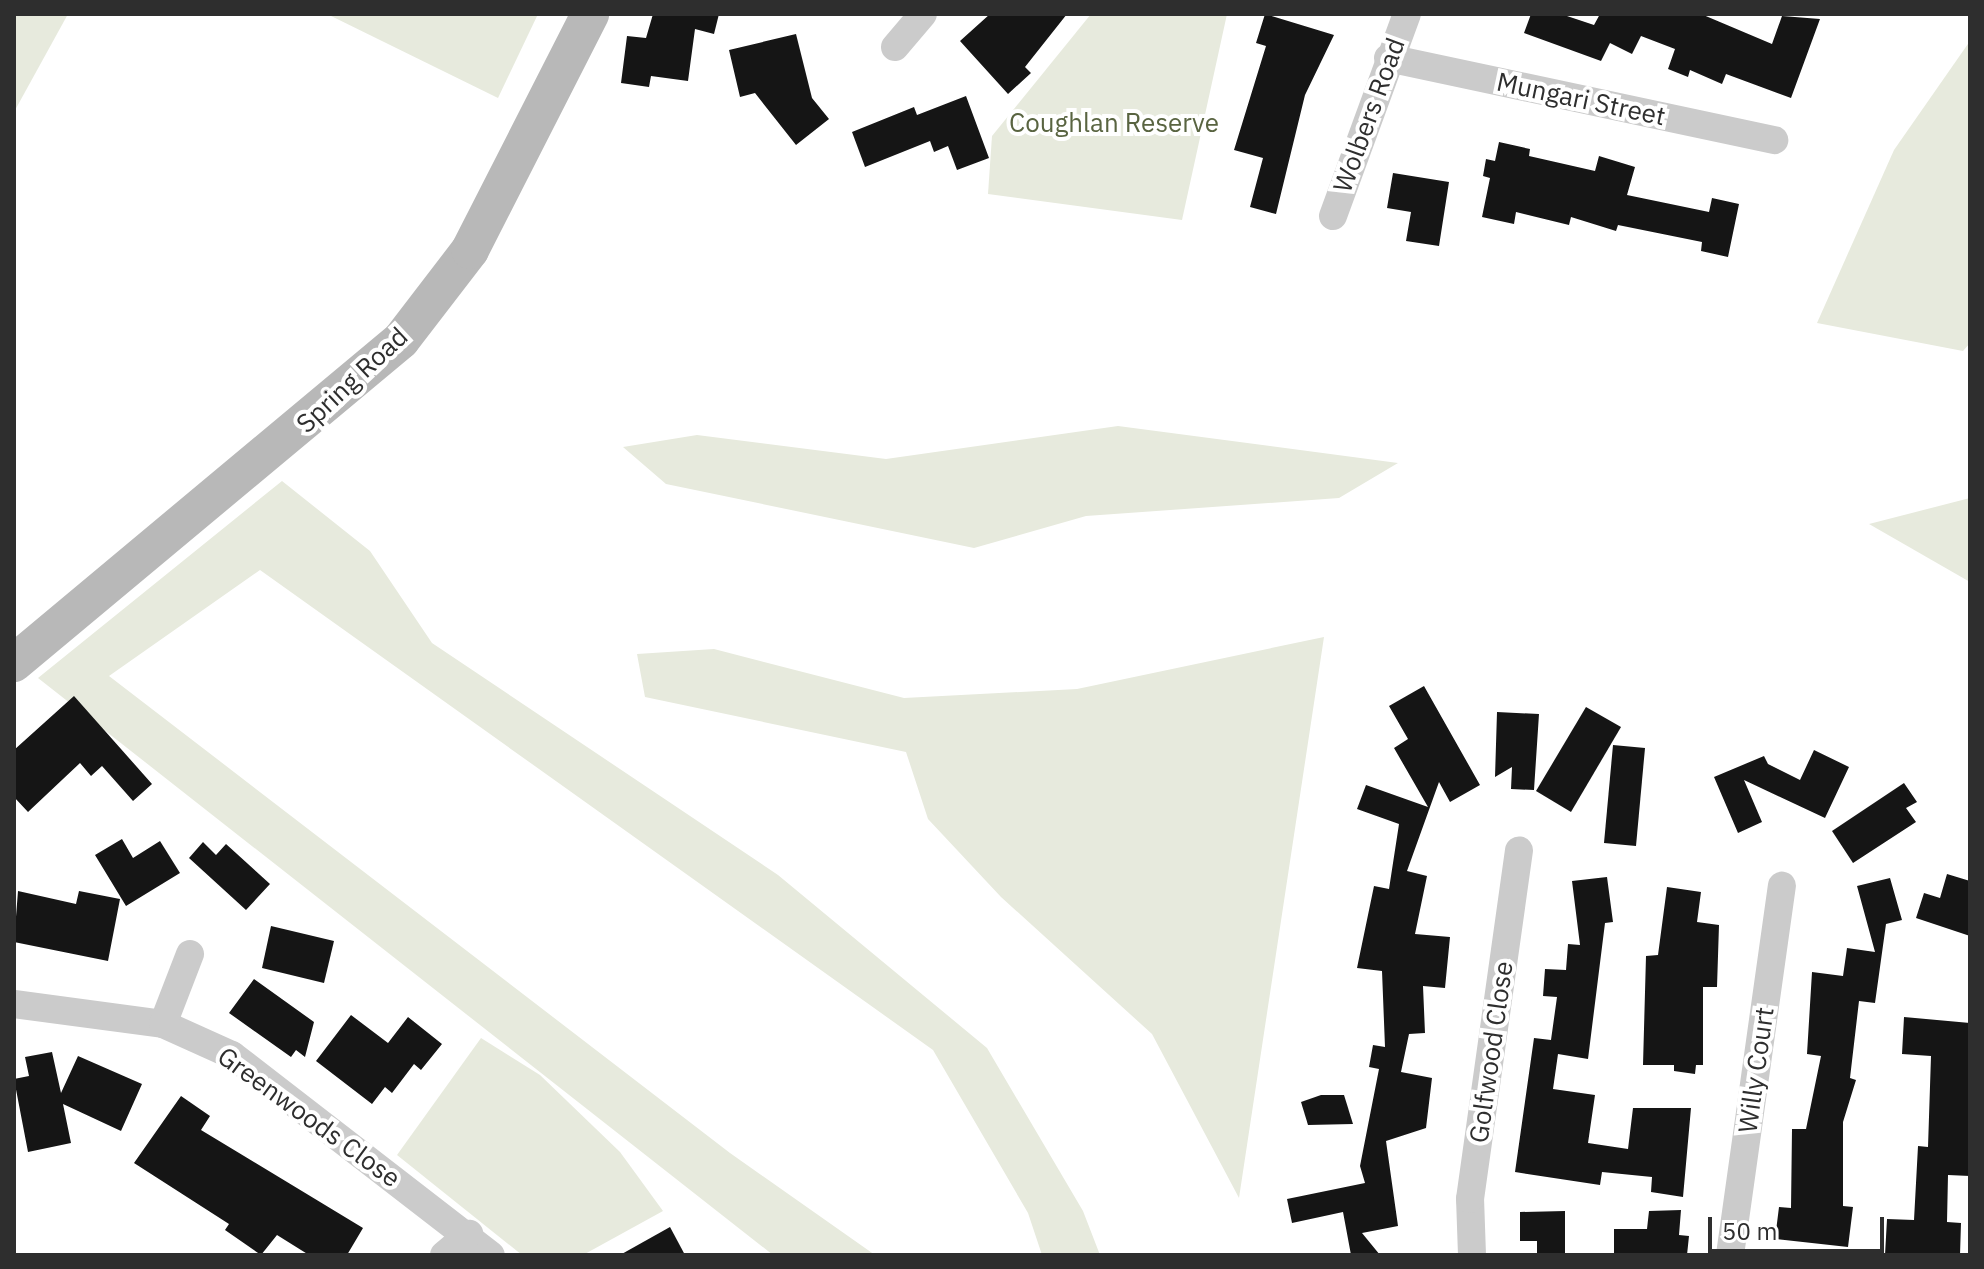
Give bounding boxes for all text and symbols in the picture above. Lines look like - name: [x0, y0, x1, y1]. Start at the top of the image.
- street label: Wolbers Road: [1327, 34, 1411, 196]
- street label: Mungari Street: [1494, 66, 1668, 132]
- park label: Coughlan Reserve: [1009, 107, 1219, 139]
- street label: Spring Road: [290, 321, 414, 439]
- street label: Golfwood Close: [1463, 959, 1519, 1145]
- street label: Willy Court: [1732, 1005, 1780, 1135]
- street label: Greenwoods Close: [212, 1040, 406, 1194]
- scale bar: [1712, 1201, 1888, 1251]
- text: 50 m: [1722, 1215, 1777, 1247]

